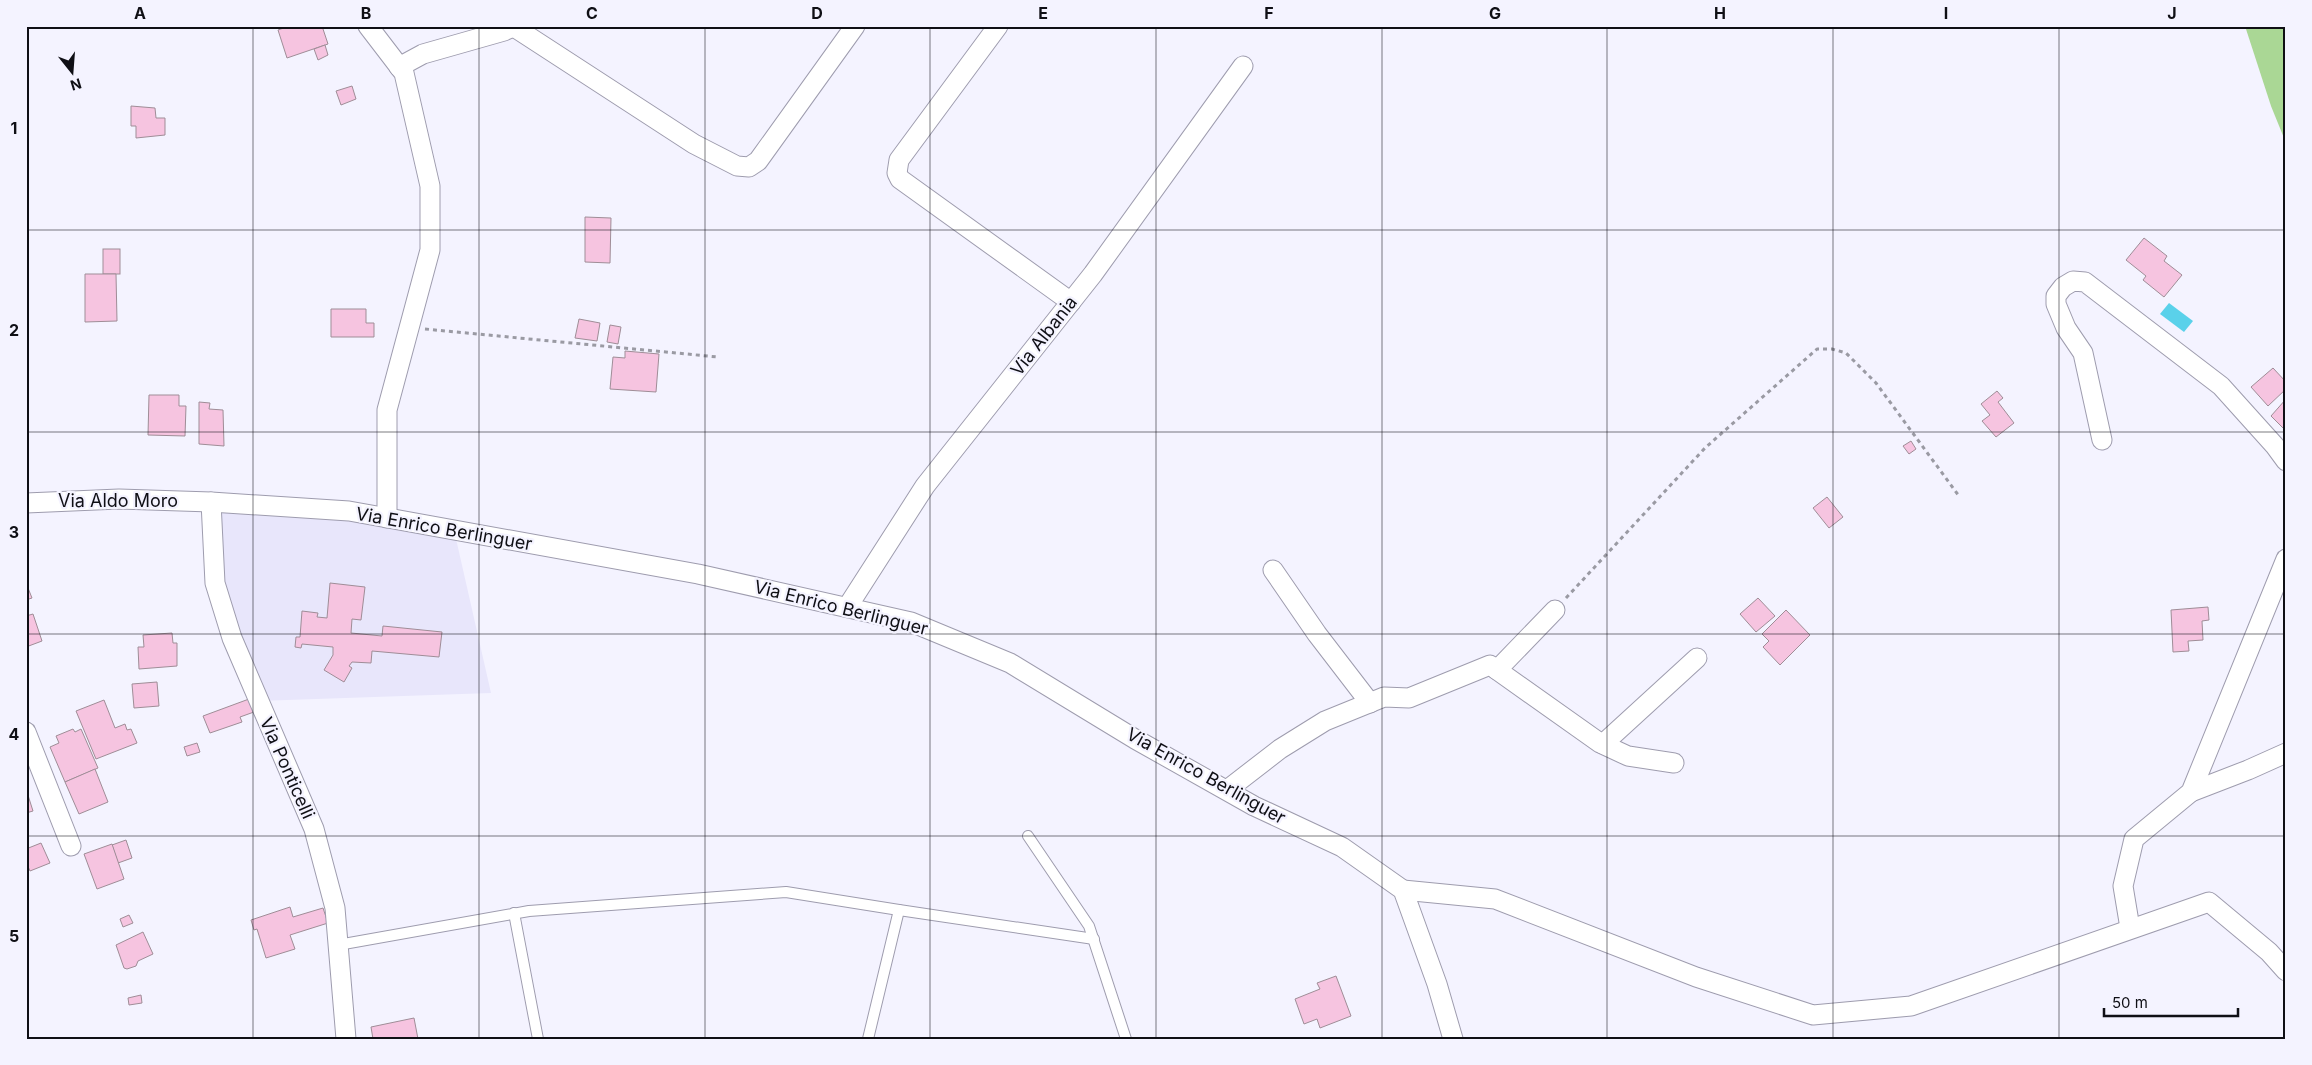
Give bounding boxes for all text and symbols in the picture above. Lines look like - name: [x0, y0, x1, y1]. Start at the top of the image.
- text: A: [134, 3, 146, 23]
- text: B: [361, 3, 371, 23]
- text: C: [586, 3, 598, 23]
- text: D: [811, 3, 823, 23]
- text: E: [1038, 3, 1048, 23]
- text: F: [1264, 3, 1274, 23]
- text: G: [1489, 3, 1501, 23]
- text: H: [1714, 3, 1726, 23]
- text: I: [1944, 3, 1948, 23]
- text: J: [2167, 3, 2177, 23]
- north arrow: [48, 48, 98, 98]
- text: N: [68, 75, 84, 95]
- text: 1: [11, 118, 17, 138]
- street label: Via Albania: [1006, 292, 1081, 380]
- text: 2: [9, 320, 19, 340]
- street label: Via Aldo Moro: [58, 490, 178, 511]
- street label: Via Enrico Berlinguer: [354, 503, 534, 554]
- text: 3: [9, 522, 19, 542]
- street label: Via Enrico Berlinguer: [752, 576, 931, 639]
- street label: Via Ponticelli: [256, 714, 319, 822]
- street label: Via Enrico Berlinguer: [1123, 723, 1290, 828]
- text: 4: [9, 724, 20, 744]
- text: 5: [9, 926, 19, 946]
- scale bar: [2104, 985, 2238, 1017]
- text: 50 m: [2112, 993, 2148, 1012]

